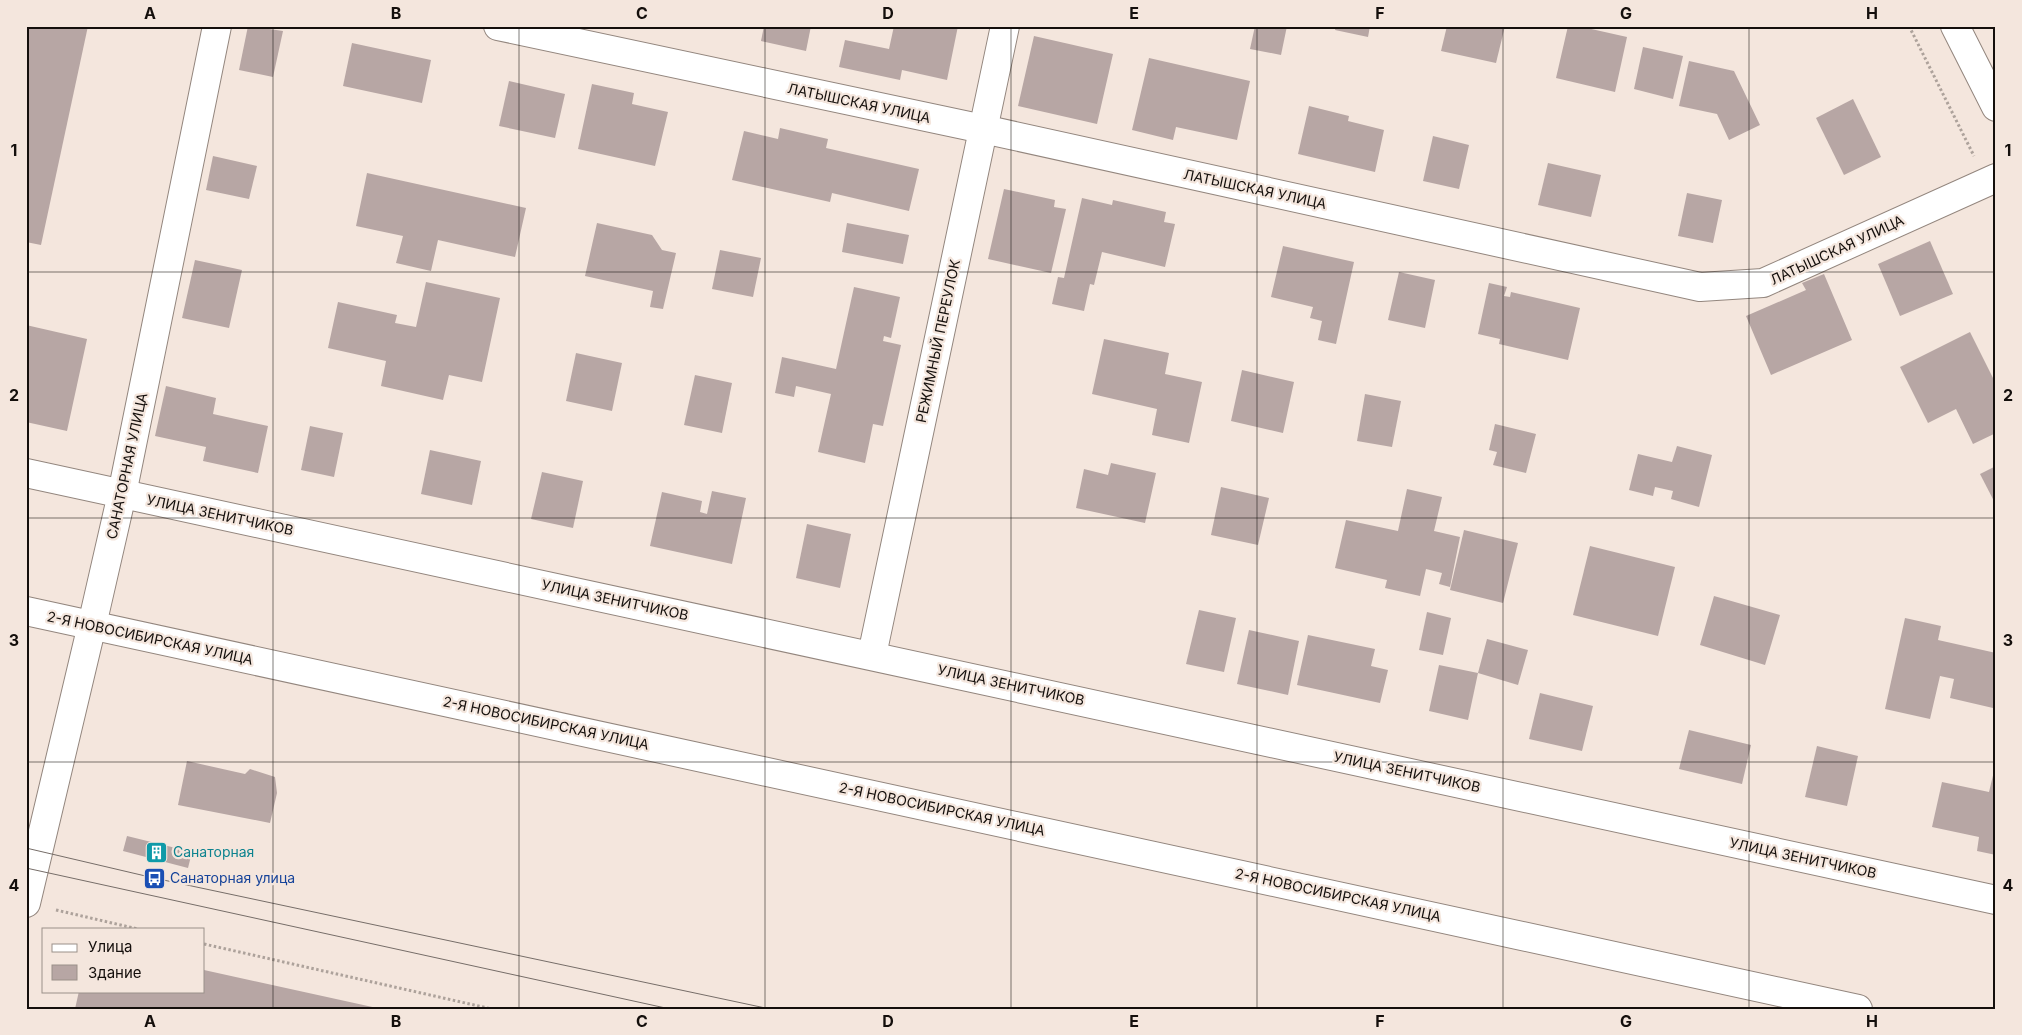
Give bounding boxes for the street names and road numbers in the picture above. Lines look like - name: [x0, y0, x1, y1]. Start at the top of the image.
- street label: ЛАТЫШСКАЯ УЛИЦА: [786, 79, 932, 126]
- street label: ЛАТЫШСКАЯ УЛИЦА: [1182, 165, 1328, 212]
- street label: ЛАТЫШСКАЯ УЛИЦА: [1767, 211, 1907, 288]
- street label: РЕЖИМНЫЙ ПЕРЕУЛОК: [911, 257, 963, 424]
- street label: САНАТОРНАЯ УЛИЦА: [103, 391, 150, 541]
- street label: УЛИЦА ЗЕНИТЧИКОВ: [145, 491, 295, 538]
- street label: УЛИЦА ЗЕНИТЧИКОВ: [540, 576, 690, 623]
- street label: 2-Я НОВОСИБИРСКАЯ УЛИЦА: [46, 607, 255, 668]
- street label: УЛИЦА ЗЕНИТЧИКОВ: [936, 661, 1086, 708]
- street label: 2-Я НОВОСИБИРСКАЯ УЛИЦА: [442, 692, 651, 753]
- street label: УЛИЦА ЗЕНИТЧИКОВ: [1332, 748, 1482, 795]
- street label: 2-Я НОВОСИБИРСКАЯ УЛИЦА: [838, 778, 1047, 839]
- street label: УЛИЦА ЗЕНИТЧИКОВ: [1728, 834, 1878, 881]
- street label: 2-Я НОВОСИБИРСКАЯ УЛИЦА: [1234, 864, 1443, 925]

